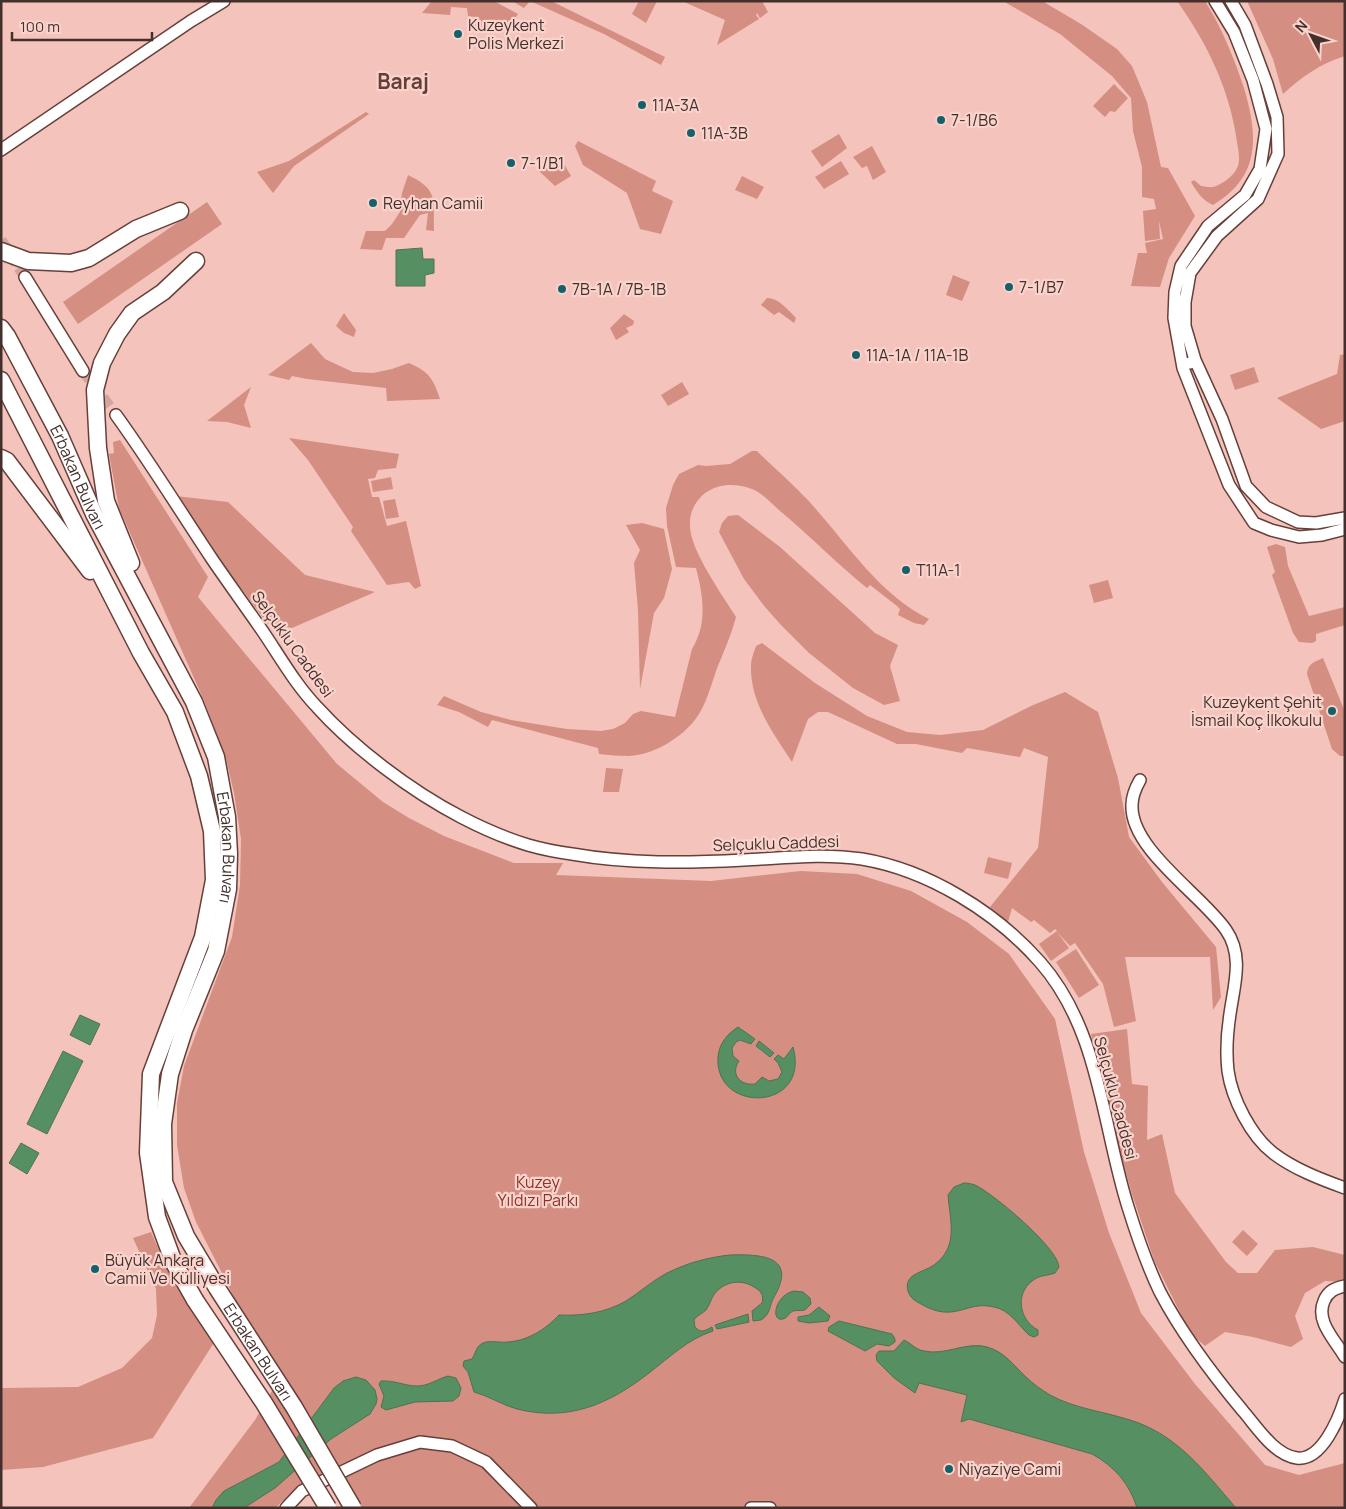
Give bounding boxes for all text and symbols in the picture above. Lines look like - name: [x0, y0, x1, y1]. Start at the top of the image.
- scale bar: [12, 10, 152, 42]
- north arrow: [1286, 10, 1336, 60]
- place label: Kuzeykent Polis Merkezi: [468, 14, 564, 54]
- text: 100 m: [20, 16, 60, 37]
- text: N: [1290, 16, 1311, 36]
- marker: Kuzeykent Polis Merkezi: [452, 28, 464, 40]
- district label: Baraj: [377, 67, 429, 95]
- place label: 11A-3A: [652, 94, 699, 116]
- marker: 11A-3A: [636, 99, 648, 111]
- place label: 7-1/B6: [951, 109, 998, 131]
- marker: 7-1/B6: [935, 114, 947, 126]
- place label: 11A-3B: [701, 122, 748, 144]
- marker: 11A-3B: [685, 127, 697, 139]
- place label: 7-1/B1: [521, 152, 564, 174]
- marker: 7-1/B1: [505, 157, 517, 169]
- place label: Reyhan Camii: [383, 192, 483, 214]
- marker: Reyhan Camii: [367, 197, 379, 209]
- place label: 7-1/B7: [1019, 276, 1064, 298]
- place label: 7B-1A / 7B-1B: [572, 278, 666, 300]
- marker: 7-1/B7: [1003, 281, 1015, 293]
- marker: 7B-1A / 7B-1B: [556, 283, 568, 295]
- place label: 11A-1A / 11A-1B: [866, 344, 969, 366]
- marker: 11A-1A / 11A-1B: [850, 349, 862, 361]
- street label: Erbakan Bulvarı: [45, 421, 111, 533]
- place label: T11A-1: [916, 559, 960, 581]
- marker: T11A-1: [900, 564, 912, 576]
- street label: Selçuklu Caddesi: [247, 586, 339, 702]
- place label: Kuzeykent Şehit İsmail Koç İlkokulu: [1191, 691, 1322, 731]
- marker: Kuzeykent Şehit İsmail Koç İlkokulu: [1326, 705, 1338, 717]
- street label: Erbakan Bulvarı: [212, 790, 240, 905]
- street label: Selçuklu Caddesi: [712, 830, 840, 856]
- street label: Selçuklu Caddesi: [1089, 1034, 1143, 1162]
- park label: Kuzey Yıldızı Parkı: [498, 1171, 578, 1211]
- place label: Büyük Ankara Camii Ve Külliyesi: [105, 1249, 230, 1289]
- marker: Büyük Ankara Camii Ve Külliyesi: [89, 1263, 101, 1275]
- street label: Erbakan Bulvarı: [219, 1299, 298, 1405]
- place label: Niyaziye Cami: [959, 1458, 1061, 1480]
- marker: Niyaziye Cami: [943, 1463, 955, 1475]

